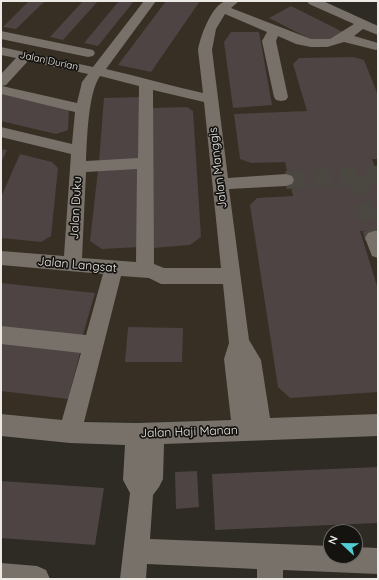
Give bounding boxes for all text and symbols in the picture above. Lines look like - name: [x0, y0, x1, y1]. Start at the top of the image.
- street label: Jalan Durian: [19, 49, 79, 73]
- street label: Jalan Manggis: [206, 127, 230, 209]
- street label: Jalan Duku: [67, 176, 85, 240]
- street label: Jalan Langsat: [37, 254, 117, 276]
- street label: Jalan Haji Manan: [140, 423, 238, 441]
- north arrow: [323, 524, 363, 564]
- text: N: [325, 534, 341, 546]

